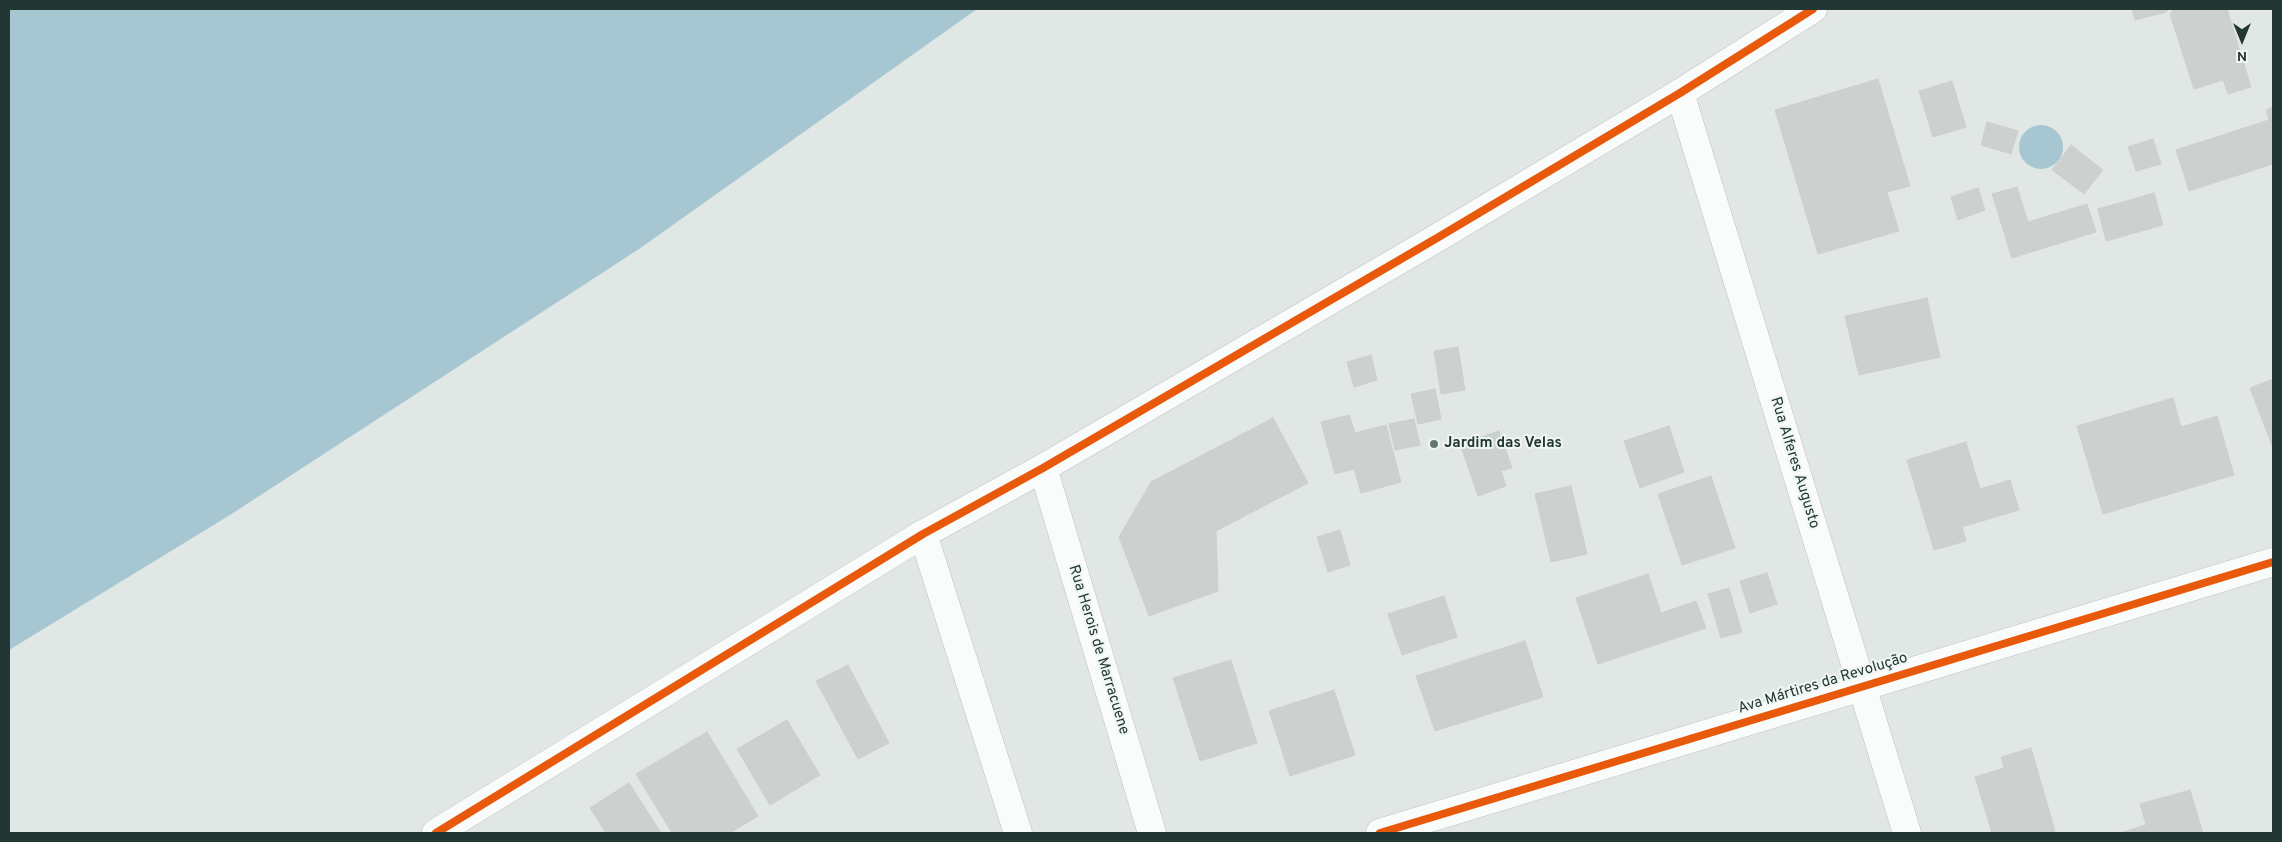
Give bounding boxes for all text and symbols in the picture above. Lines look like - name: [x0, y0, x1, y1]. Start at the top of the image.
- north arrow: [2217, 15, 2267, 65]
- text: N: [2237, 47, 2247, 64]
- street label: Rua Alferes Augusto: [1765, 395, 1823, 531]
- place label: Jardim das Velas: [1444, 435, 1562, 453]
- marker: Jardim das Velas: [1428, 438, 1440, 450]
- street label: Rua Herois de Marracuene: [1064, 563, 1132, 737]
- street label: Ava Mártires da Revolução: [1736, 650, 1910, 718]

